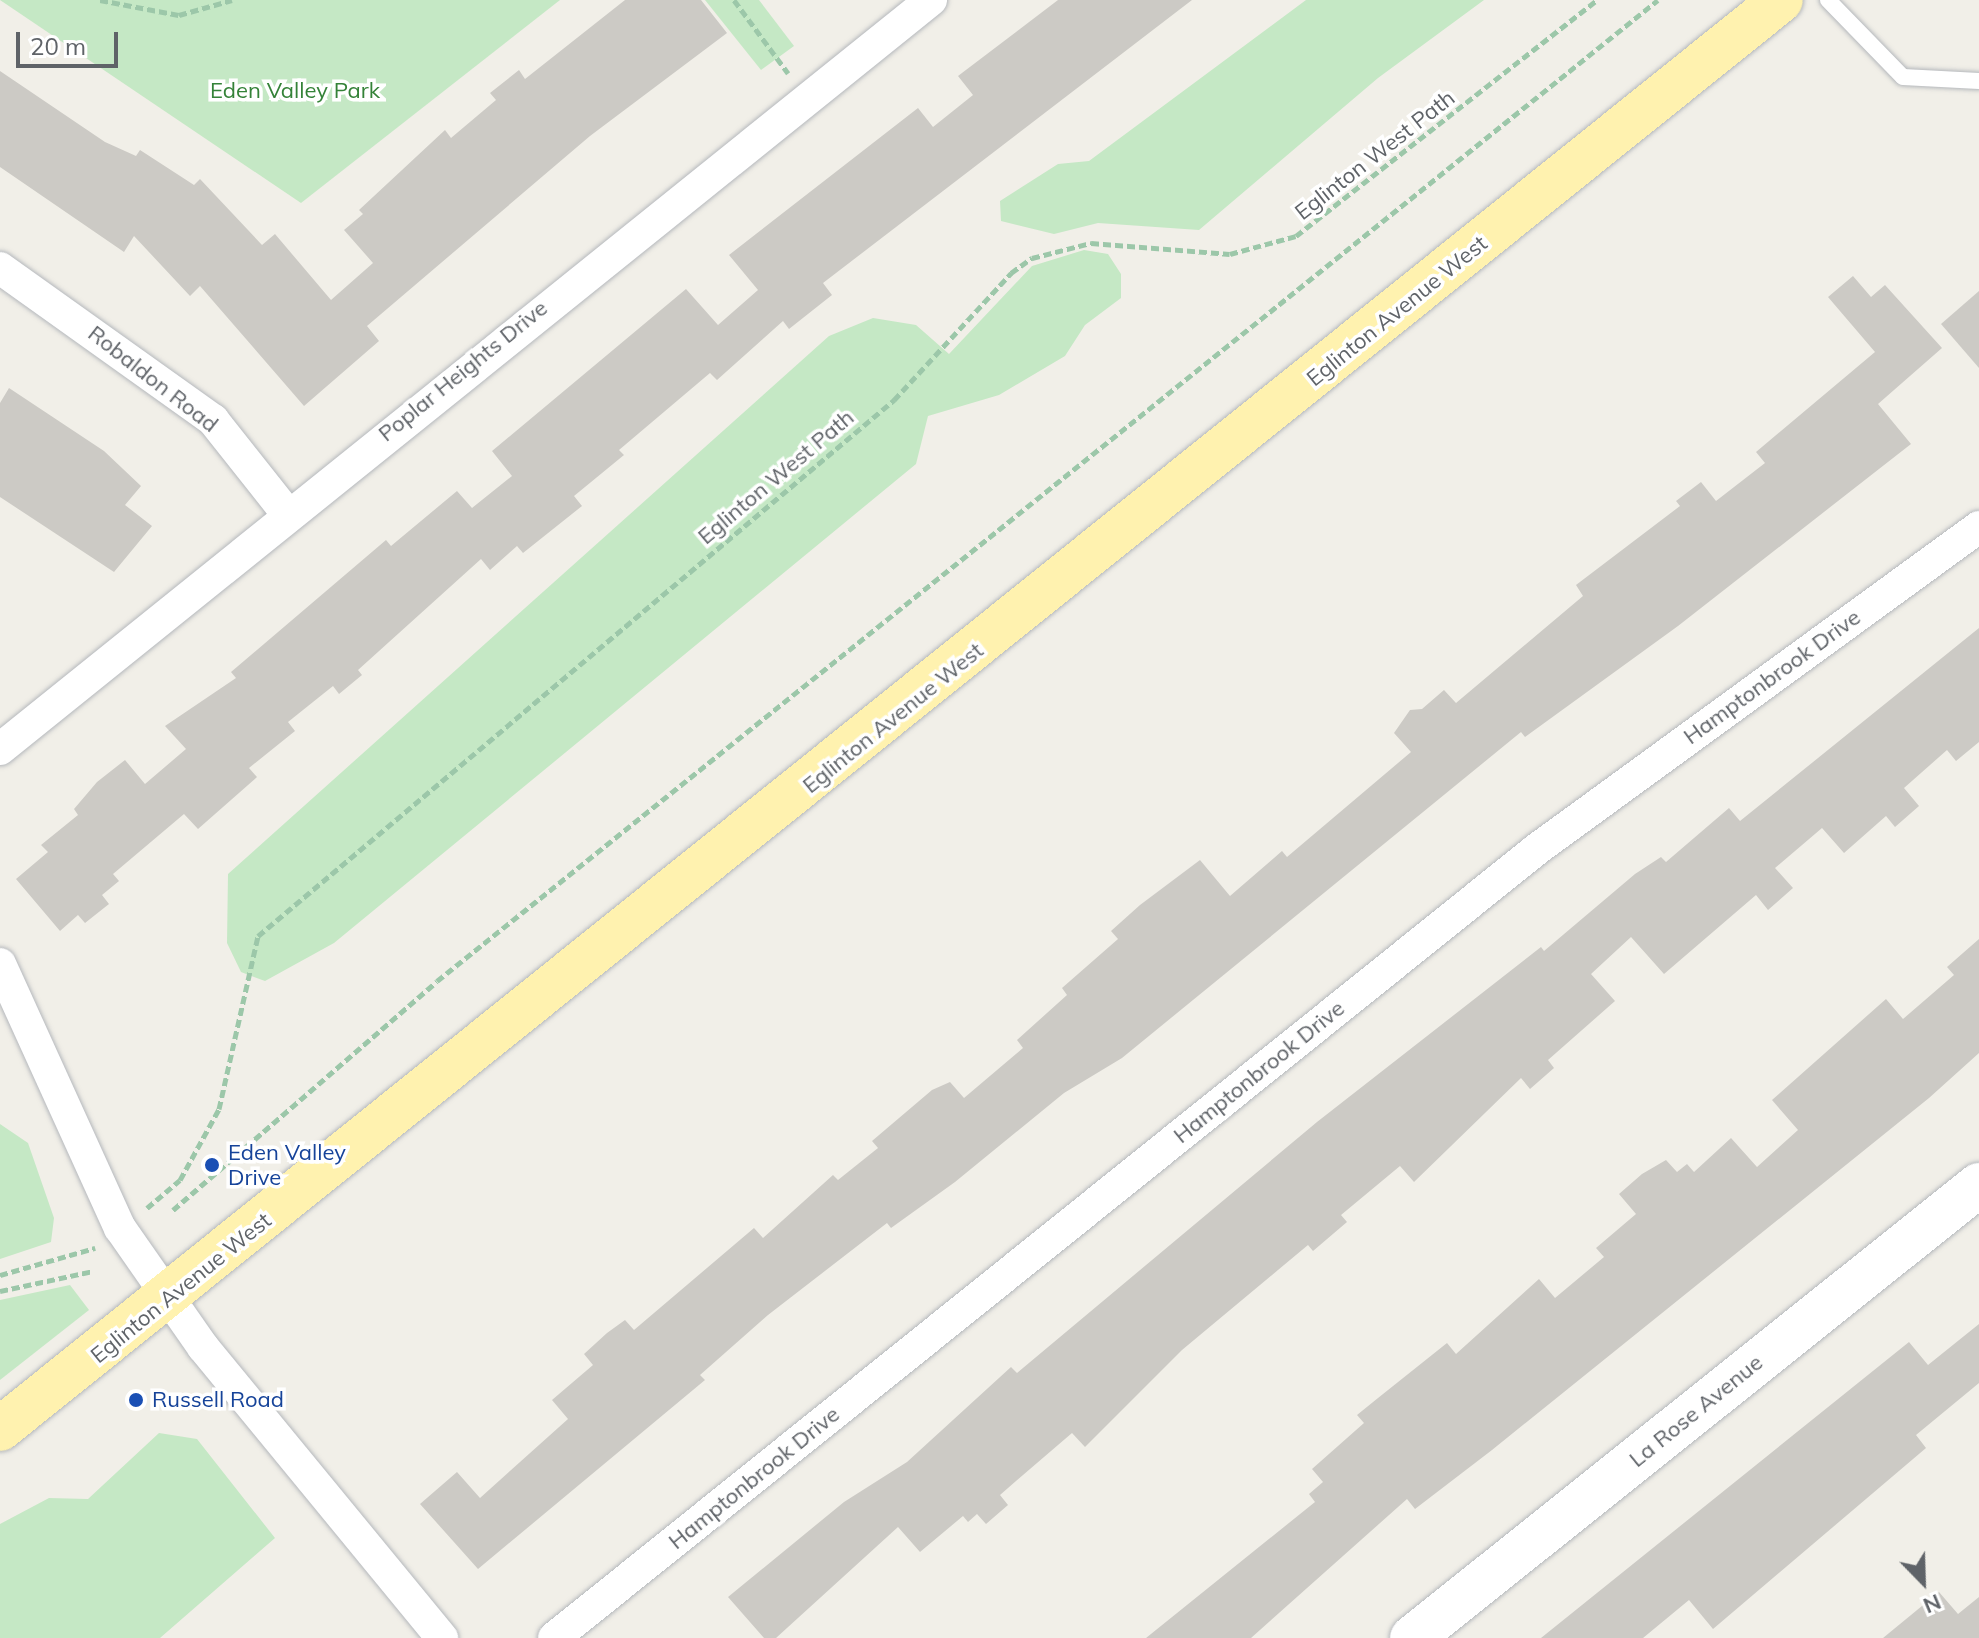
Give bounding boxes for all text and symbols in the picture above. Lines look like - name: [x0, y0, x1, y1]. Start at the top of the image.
- scale bar: [20, 16, 122, 66]
- text: 20 m: [30, 31, 86, 61]
- park label: Eden Valley Park: [210, 78, 380, 104]
- street label: Eglinton West Path: [1290, 85, 1460, 225]
- street label: Eglinton Avenue West: [1302, 230, 1492, 392]
- street label: Poplar Heights Drive: [373, 295, 553, 447]
- street label: Robaldon Road: [83, 320, 223, 438]
- street label: Eglinton West Path: [693, 404, 859, 550]
- street label: Hamptonbrook Drive: [1679, 604, 1865, 750]
- street label: Eglinton Avenue West: [798, 637, 988, 799]
- street label: Hamptonbrook Drive: [1168, 995, 1350, 1149]
- place label: Eden Valley Drive: [228, 1139, 346, 1190]
- marker: Eden Valley Drive: [203, 1156, 221, 1174]
- street label: Eglinton Avenue West: [86, 1207, 276, 1369]
- street label: La Rose Avenue: [1624, 1349, 1768, 1473]
- place label: Russell Road: [152, 1387, 284, 1413]
- marker: Russell Road: [127, 1391, 145, 1409]
- street label: Hamptonbrook Drive: [663, 1401, 845, 1555]
- north arrow: [1883, 1542, 1963, 1622]
- text: N: [1919, 1588, 1945, 1620]

